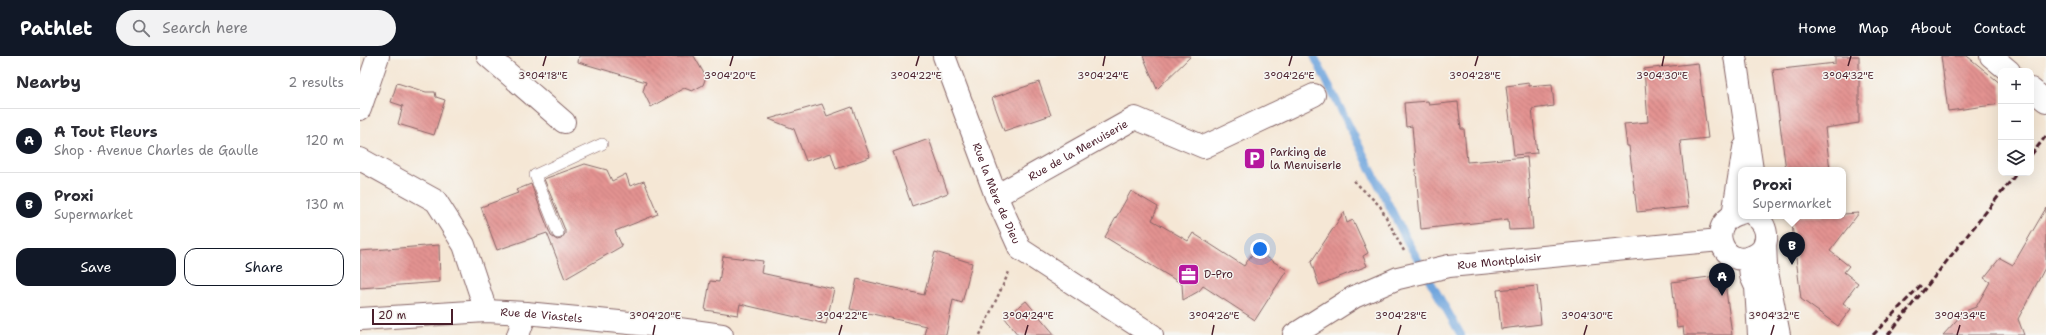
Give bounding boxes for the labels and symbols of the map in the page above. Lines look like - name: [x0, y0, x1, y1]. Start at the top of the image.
- text: 3°04'18"E: [518, 69, 568, 82]
- text: 3°04'20"E: [704, 69, 756, 82]
- text: 3°04'22"E: [890, 69, 942, 82]
- text: 3°04'24"E: [1077, 69, 1129, 82]
- text: 3°04'26"E: [1263, 69, 1315, 82]
- text: 3°04'28"E: [1449, 69, 1501, 82]
- text: 3°04'30"E: [1636, 69, 1688, 82]
- text: 3°04'32"E: [1822, 69, 1874, 82]
- street label: Rue de la Menuiserie: [1026, 116, 1131, 184]
- street label: Rue la Mère de Dieu: [969, 141, 1024, 246]
- parking icon: Parking de la Menuiserie: [1242, 145, 1268, 171]
- place label: Parking de la Menuiserie: [1270, 145, 1342, 173]
- pin: B: [1779, 232, 1805, 265]
- your location: [1250, 239, 1270, 259]
- street label: Rue Montplaisir: [1457, 250, 1542, 273]
- office icon: D-Pro: [1175, 261, 1201, 287]
- pin: A: [1709, 263, 1735, 296]
- place label: D-Pro: [1204, 267, 1233, 282]
- street label: Rue de Viastels: [500, 305, 583, 326]
- scale bar: [372, 307, 453, 326]
- text: 3°04'20"E: [629, 309, 681, 322]
- text: 3°04'22"E: [816, 309, 868, 322]
- text: 3°04'24"E: [1002, 309, 1054, 322]
- text: 3°04'26"E: [1188, 309, 1240, 322]
- text: 3°04'28"E: [1375, 309, 1427, 322]
- text: 3°04'30"E: [1561, 309, 1613, 322]
- text: 3°04'32"E: [1748, 309, 1800, 322]
- text: 3°04'34"E: [1934, 309, 1986, 322]

